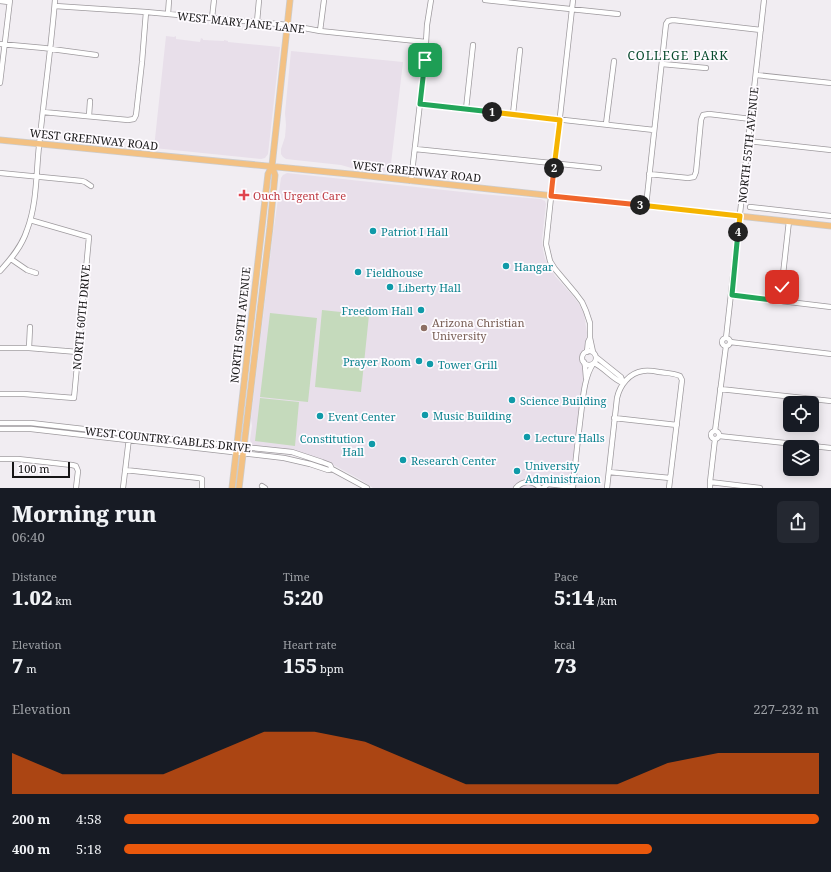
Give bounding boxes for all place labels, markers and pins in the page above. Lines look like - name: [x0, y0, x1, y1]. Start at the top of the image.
- pin: [408, 43, 442, 77]
- pin: 1: [482, 102, 502, 122]
- pin: 2: [544, 158, 564, 178]
- place label: Ouch Urgent Care: [253, 188, 346, 203]
- marker: Ouch Urgent Care: [238, 189, 250, 201]
- pin: 3: [630, 195, 650, 215]
- pin: 4: [728, 222, 748, 242]
- place label: Patriot I Hall: [381, 224, 449, 239]
- marker: Patriot I Hall: [368, 226, 378, 236]
- place label: Hangar: [514, 259, 554, 274]
- marker: Hangar: [501, 261, 511, 271]
- place label: Fieldhouse: [366, 265, 423, 280]
- marker: Fieldhouse: [353, 267, 363, 277]
- pin: [765, 270, 799, 304]
- place label: Liberty Hall: [398, 280, 461, 295]
- marker: Liberty Hall: [385, 282, 395, 292]
- place label: Freedom Hall: [341, 303, 414, 318]
- marker: Freedom Hall: [416, 305, 426, 315]
- place label: Arizona Christian University: [432, 315, 525, 343]
- marker: Arizona Christian University: [419, 323, 429, 333]
- place label: Prayer Room: [343, 354, 412, 369]
- marker: Prayer Room: [414, 356, 424, 366]
- place label: Tower Grill: [438, 357, 498, 372]
- marker: Tower Grill: [425, 359, 435, 369]
- place label: Science Building: [520, 393, 607, 408]
- marker: Science Building: [507, 395, 517, 405]
- place label: Music Building: [433, 408, 512, 423]
- place label: Event Center: [328, 409, 396, 424]
- marker: Music Building: [420, 410, 430, 420]
- marker: Event Center: [315, 411, 325, 421]
- place label: Lecture Halls: [535, 430, 605, 445]
- place label: Constitution Hall: [300, 431, 365, 459]
- marker: Lecture Halls: [522, 432, 532, 442]
- marker: Constitution Hall: [367, 439, 377, 449]
- place label: Research Center: [411, 453, 497, 468]
- marker: Research Center: [398, 455, 408, 465]
- place label: University Administraion: [525, 458, 601, 486]
- marker: University Administraion: [512, 466, 522, 476]

